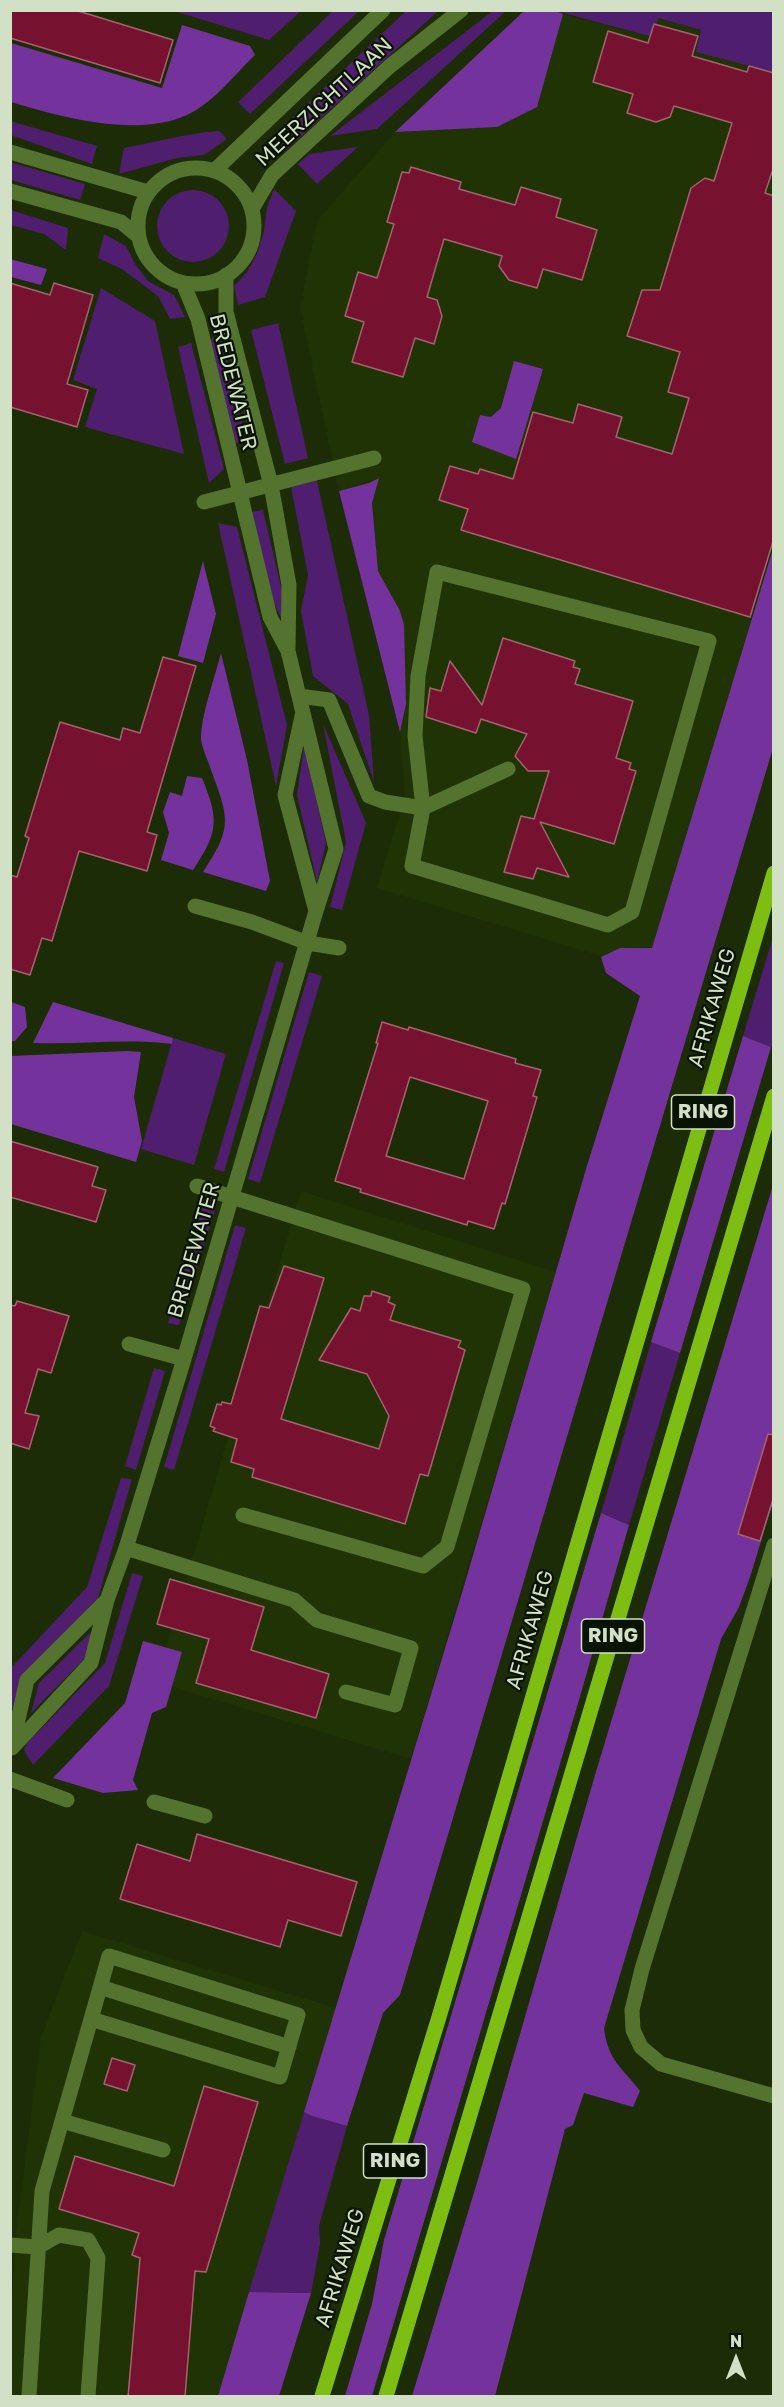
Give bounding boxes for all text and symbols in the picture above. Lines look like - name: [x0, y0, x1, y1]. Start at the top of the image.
- street label: MEERZICHTLAAN: [250, 32, 398, 172]
- street label: BREDEWATER: [204, 311, 262, 453]
- street label: AFRIKAWEG: [683, 945, 741, 1071]
- road number: RING: [672, 1095, 734, 1129]
- street label: BREDEWATER: [163, 1179, 225, 1321]
- street label: AFRIKAWEG: [501, 1567, 559, 1693]
- road number: RING: [582, 1619, 644, 1653]
- road number: RING: [364, 2144, 426, 2178]
- street label: AFRIKAWEG: [310, 2206, 370, 2330]
- north arrow: [706, 2329, 766, 2389]
- text: N: [730, 2331, 742, 2351]

